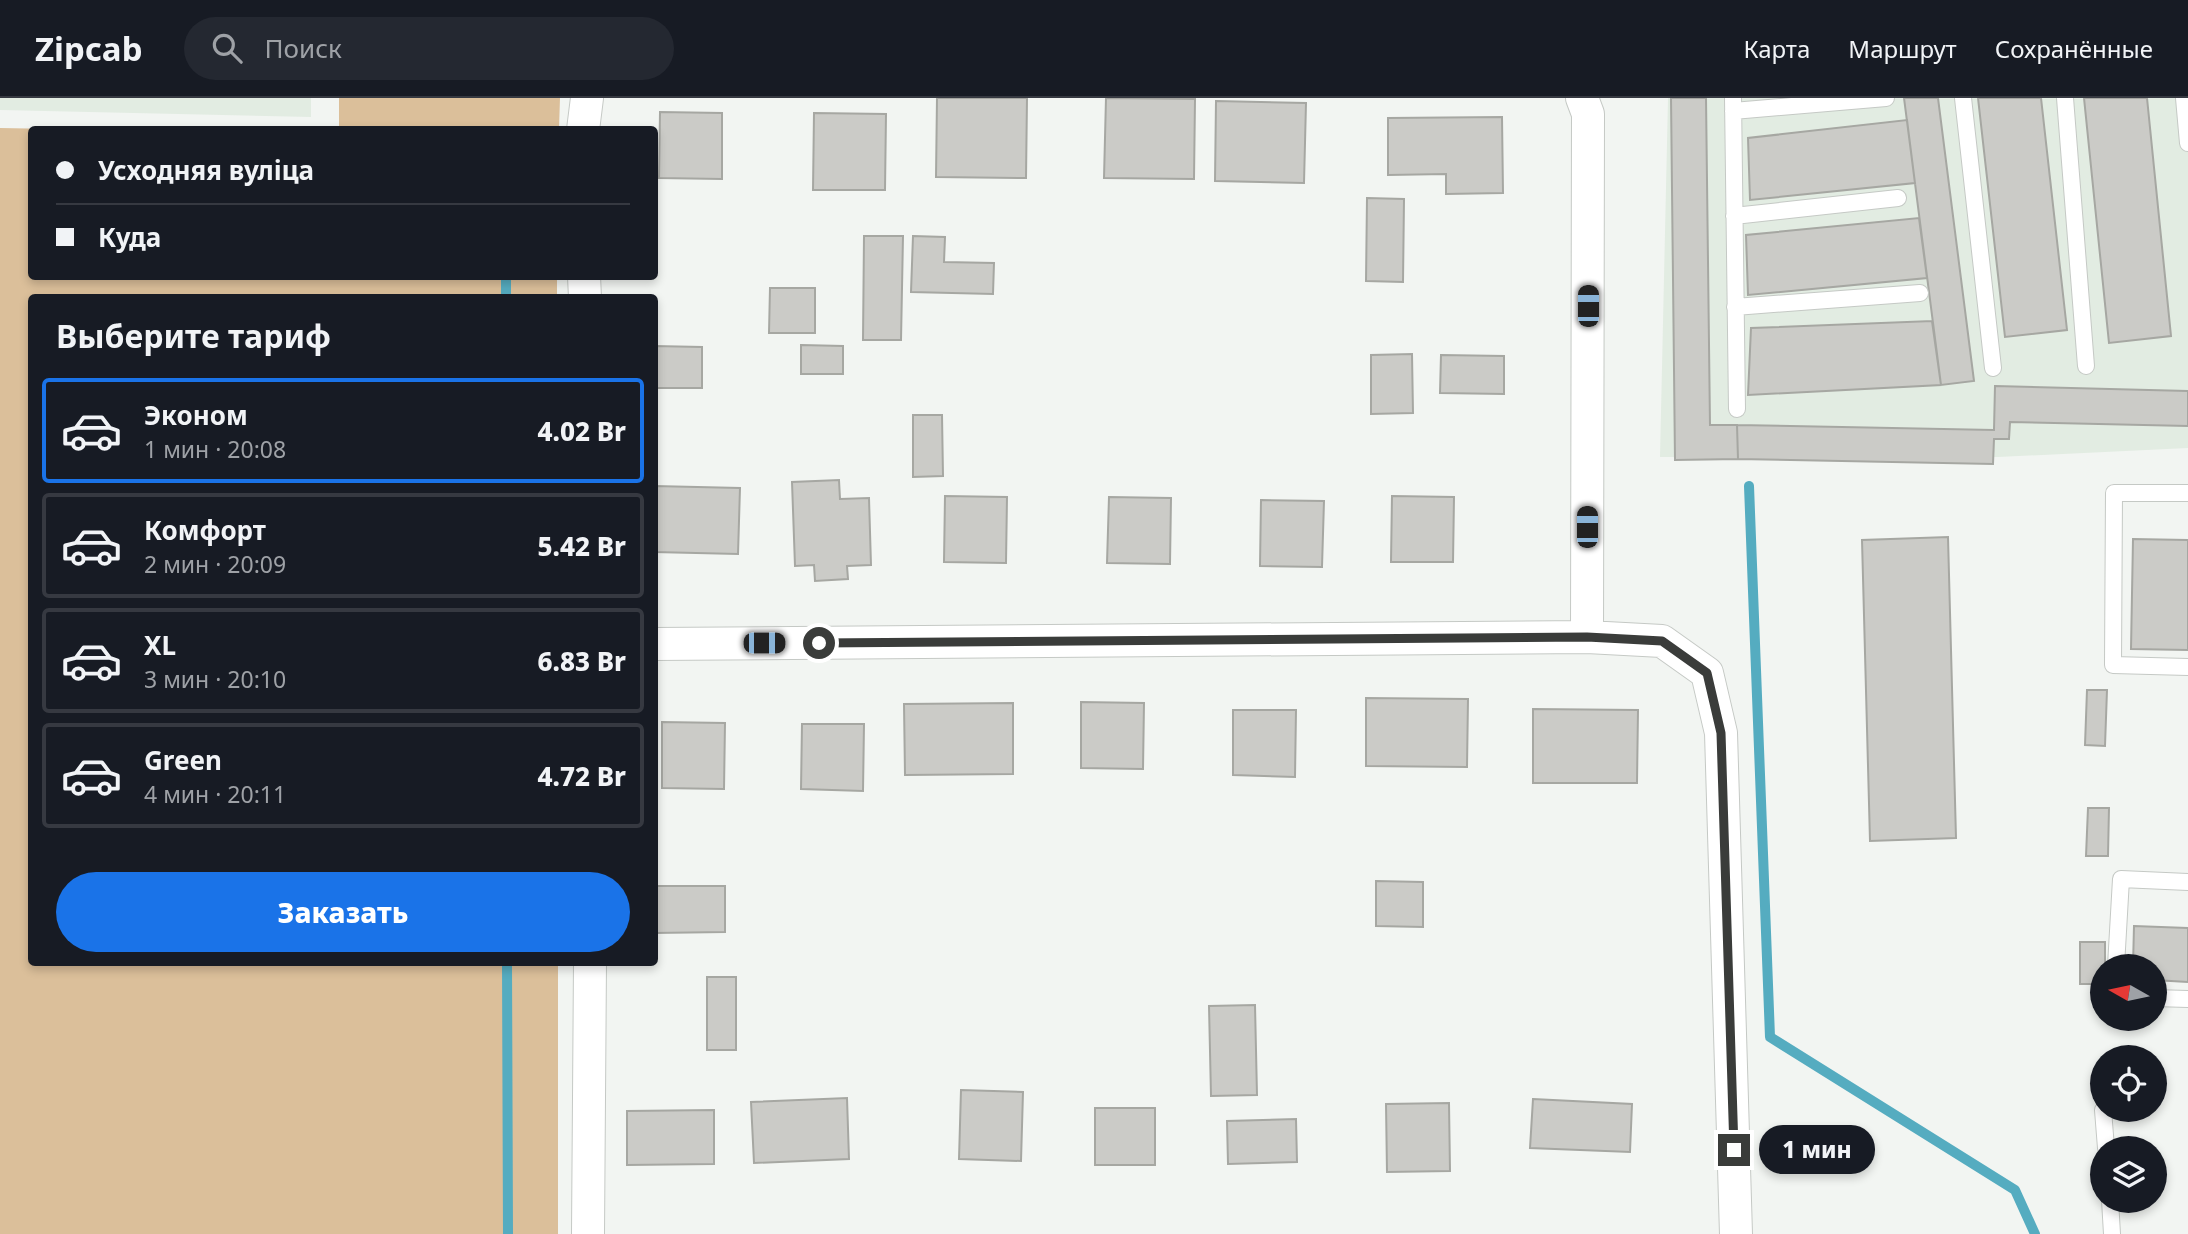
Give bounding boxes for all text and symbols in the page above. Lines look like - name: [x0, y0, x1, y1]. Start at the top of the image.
- search box: [184, 17, 674, 80]
- text: Zipcab: [35, 26, 142, 71]
- icon: search: [208, 29, 246, 67]
- text: Поиск: [264, 30, 342, 66]
- text: Карта: [1743, 32, 1810, 65]
- text: Маршрут: [1848, 32, 1957, 65]
- text: Сохранённые: [1995, 32, 2153, 65]
- text: Усходняя вуліца: [98, 152, 314, 188]
- text: Куда: [98, 219, 161, 255]
- car: [1578, 285, 1599, 327]
- text: Выберите тариф: [56, 314, 331, 357]
- text: Эконом: [144, 397, 248, 433]
- icon: car: [60, 399, 123, 462]
- text: 4.02 Br: [537, 413, 626, 449]
- text: 1 мин · 20:08: [144, 433, 286, 465]
- car: [1577, 506, 1598, 548]
- text: Комфорт: [144, 512, 266, 548]
- icon: car: [60, 514, 123, 577]
- text: 5.42 Br: [537, 528, 626, 564]
- text: 2 мин · 20:09: [144, 548, 286, 580]
- text: XL: [144, 627, 176, 663]
- route start: [803, 627, 835, 659]
- icon: car: [60, 629, 123, 692]
- car: [744, 633, 786, 654]
- text: 6.83 Br: [537, 643, 626, 679]
- text: 3 мин · 20:10: [144, 663, 286, 695]
- text: Green: [144, 742, 222, 778]
- icon: car: [60, 744, 123, 807]
- text: 4.72 Br: [537, 758, 626, 794]
- text: 4 мин · 20:11: [144, 778, 286, 810]
- button: Заказать: [56, 872, 630, 952]
- north arrow: [2090, 954, 2166, 1031]
- map controls: [2090, 954, 2167, 1213]
- button: locate: [2090, 1045, 2167, 1122]
- callout: 1 мин: [1758, 1126, 1874, 1174]
- text: 1 мин: [1782, 1133, 1852, 1165]
- route end: [1718, 1134, 1750, 1166]
- button: layers: [2090, 1136, 2167, 1213]

